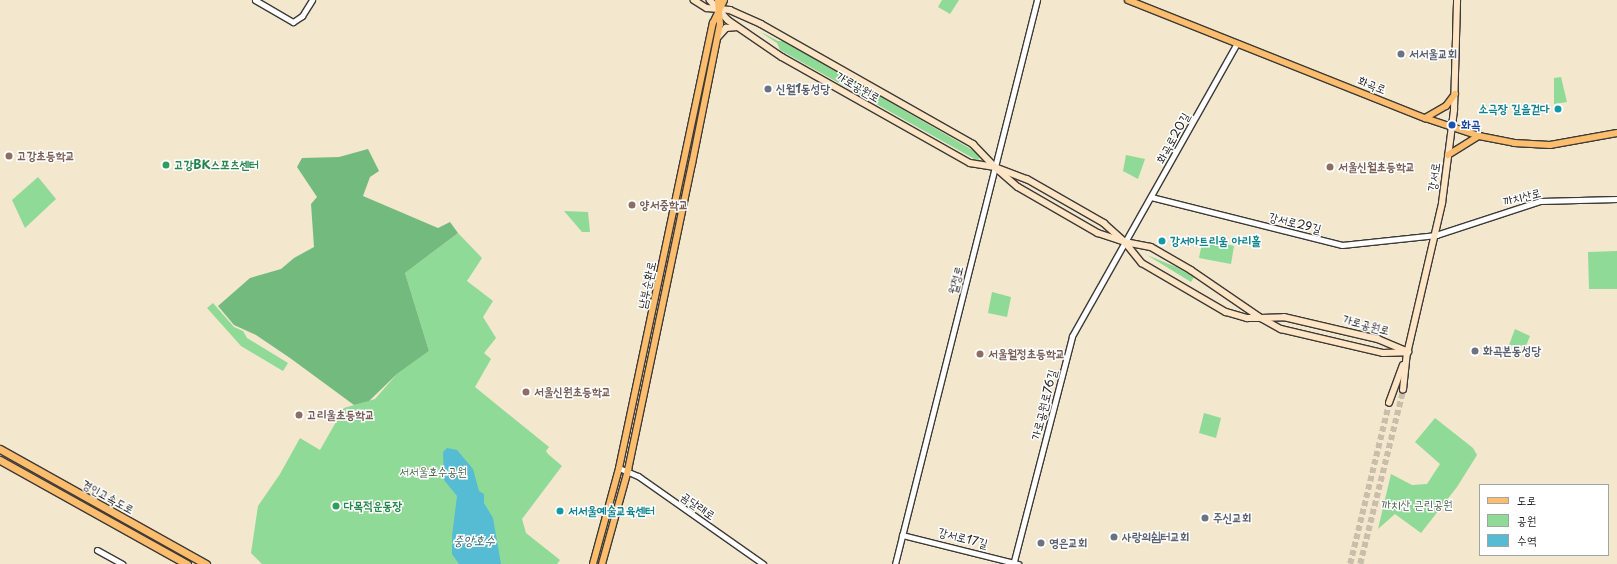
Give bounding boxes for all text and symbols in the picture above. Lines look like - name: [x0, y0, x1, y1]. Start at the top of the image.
- place label: 서서울교회: [1409, 47, 1457, 61]
- marker: 서서울교회: [1396, 49, 1406, 59]
- street label: 가로공원로: [833, 69, 883, 105]
- street label: 화곡로: [1356, 73, 1388, 97]
- place label: 신월1동성당: [776, 82, 830, 96]
- marker: 신월1동성당: [763, 84, 773, 94]
- place label: 소극장 길을걷다: [1479, 102, 1550, 116]
- marker: 소극장 길을걷다: [1553, 104, 1563, 114]
- street label: 화곡로20길: [1153, 110, 1193, 166]
- place label: 화곡: [1461, 118, 1480, 132]
- marker: 화곡: [1446, 119, 1458, 131]
- place label: 고강초등학교: [17, 149, 75, 163]
- marker: 고강초등학교: [4, 151, 14, 161]
- place label: 고강BK스포츠센터: [174, 158, 259, 172]
- marker: 고강BK스포츠센터: [161, 160, 171, 170]
- place label: 서울신월초등학교: [1338, 160, 1415, 174]
- marker: 서울신월초등학교: [1325, 162, 1335, 172]
- street label: 강서로: [1425, 162, 1443, 192]
- street label: 까치산로: [1502, 185, 1542, 209]
- place label: 양서중학교: [640, 198, 688, 212]
- marker: 양서중학교: [627, 200, 637, 210]
- street label: 강서로29길: [1267, 209, 1323, 237]
- place label: 강서아트리움 아리홀: [1170, 234, 1261, 248]
- marker: 강서아트리움 아리홀: [1157, 236, 1167, 246]
- street label: 남부순환로: [635, 260, 659, 310]
- street label: 월정로: [946, 264, 966, 296]
- street label: 가로공원로: [1341, 312, 1391, 338]
- place label: 화곡본동성당: [1483, 344, 1541, 358]
- marker: 화곡본동성당: [1470, 346, 1480, 356]
- place label: 서울월정초등학교: [988, 347, 1065, 361]
- marker: 서울월정초등학교: [975, 349, 985, 359]
- street label: 가로공원로76길: [1028, 368, 1060, 442]
- place label: 서울신원초등학교: [534, 385, 611, 399]
- marker: 서울신원초등학교: [521, 387, 531, 397]
- place label: 고리울초등학교: [307, 408, 375, 422]
- marker: 고리울초등학교: [294, 410, 304, 420]
- park label: 서서울호수공원: [399, 465, 467, 479]
- street label: 경인고속도로: [79, 477, 137, 517]
- legend: [1479, 484, 1609, 556]
- street label: 곰달래로: [678, 489, 718, 523]
- text: 도로: [1517, 491, 1536, 509]
- park label: 까치산 근린공원: [1381, 498, 1453, 512]
- place label: 다목적운동장: [344, 499, 402, 513]
- marker: 다목적운동장: [331, 501, 341, 511]
- place label: 서서울예술교육센터: [568, 504, 655, 518]
- marker: 서서울예술교육센터: [555, 506, 565, 516]
- place label: 주신교회: [1213, 511, 1252, 525]
- text: 공원: [1517, 511, 1536, 529]
- marker: 주신교회: [1200, 513, 1210, 523]
- street label: 강서로17길: [937, 525, 989, 551]
- place label: 사랑의쉼터교회: [1122, 530, 1190, 544]
- text: 수역: [1517, 531, 1536, 549]
- water label: 중앙호수: [453, 532, 495, 548]
- marker: 사랑의쉼터교회: [1109, 532, 1119, 542]
- place label: 영은교회: [1049, 536, 1088, 550]
- marker: 영은교회: [1036, 538, 1046, 548]

